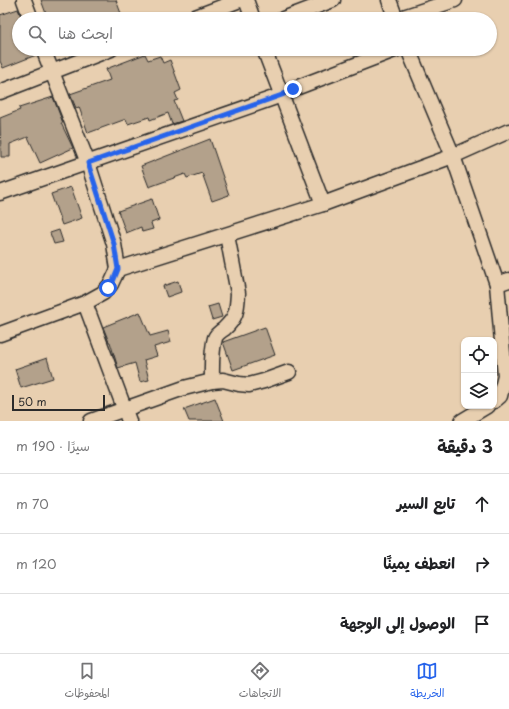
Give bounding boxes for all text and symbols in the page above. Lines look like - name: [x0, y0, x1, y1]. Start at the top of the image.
- search box: [12, 12, 497, 56]
- text: ابحث هنا: [58, 21, 113, 44]
- icon: search: [26, 23, 48, 45]
- route end: [284, 80, 302, 98]
- route start: [99, 279, 117, 297]
- map controls: [461, 337, 497, 409]
- button: locate: [461, 337, 497, 373]
- button: layers: [461, 373, 497, 409]
- scale bar: [12, 393, 105, 412]
- text: 50 m: [18, 393, 47, 410]
- text: 3 دقيقة: [437, 433, 493, 459]
- text: سيرًا · 190 m: [16, 436, 90, 455]
- text: تابع السير: [397, 491, 455, 514]
- icon: ahead: [471, 493, 493, 515]
- text: 70 m: [16, 494, 49, 513]
- text: انعطف يمينًا: [383, 551, 455, 574]
- icon: right: [471, 553, 493, 575]
- text: 120 m: [16, 554, 57, 573]
- text: الوصول إلى الوجهة: [340, 611, 455, 634]
- icon: arrive: [471, 613, 493, 635]
- tab: المحفوظات: [65, 660, 110, 703]
- tab: الاتجاهات: [239, 660, 281, 703]
- tab: الخريطة: [410, 660, 445, 703]

